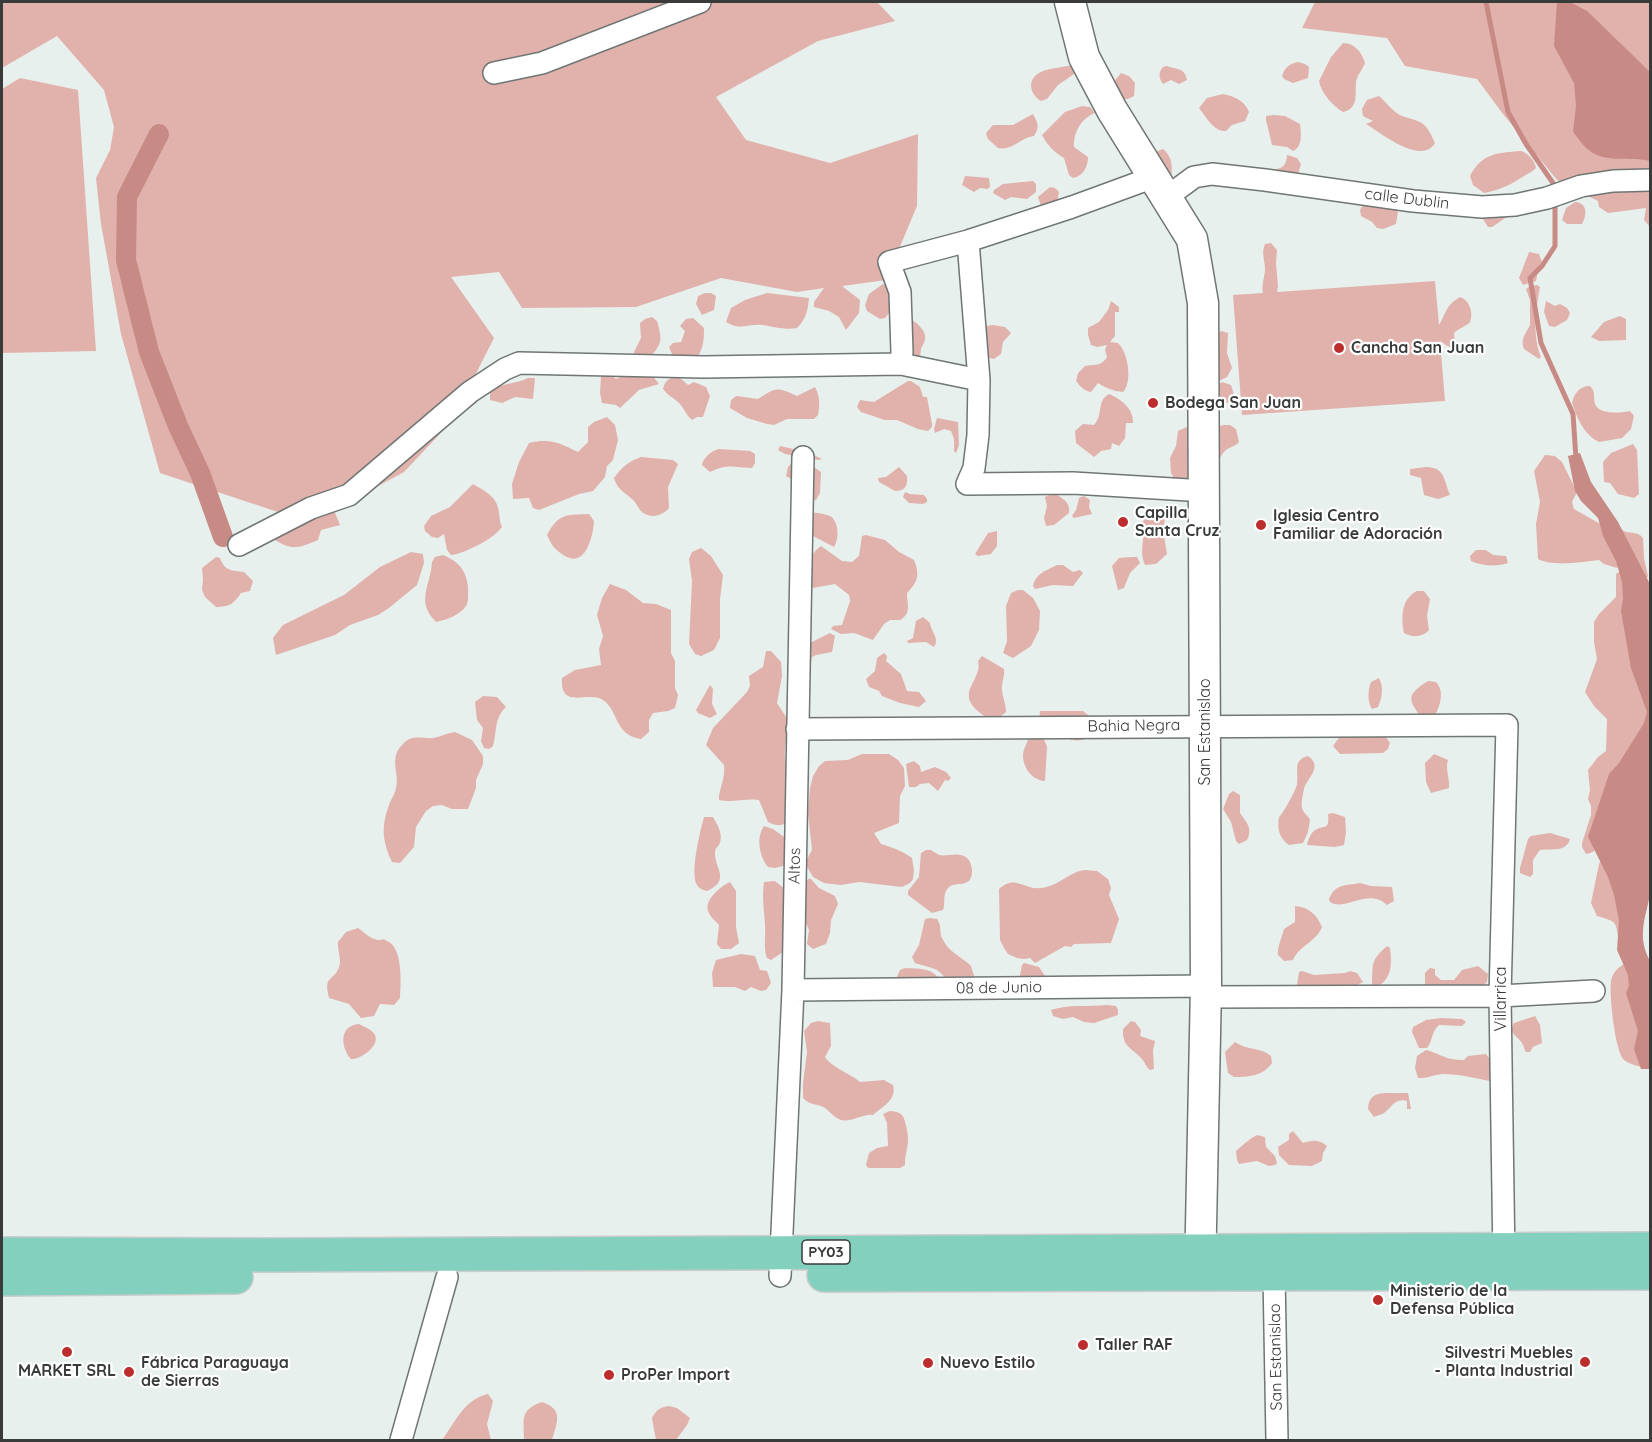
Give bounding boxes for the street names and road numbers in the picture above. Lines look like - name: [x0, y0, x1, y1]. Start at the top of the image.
- street label: calle Dublin: [1364, 184, 1450, 214]
- street label: San Estanislao: [1195, 678, 1215, 786]
- street label: Bahia Negra: [1087, 716, 1181, 736]
- street label: Altos: [785, 848, 805, 884]
- street label: Villarrica: [1491, 967, 1511, 1031]
- street label: 08 de Junio: [956, 978, 1042, 998]
- road number: PY03: [802, 1240, 850, 1264]
- street label: San Estanislao: [1265, 1303, 1287, 1411]

